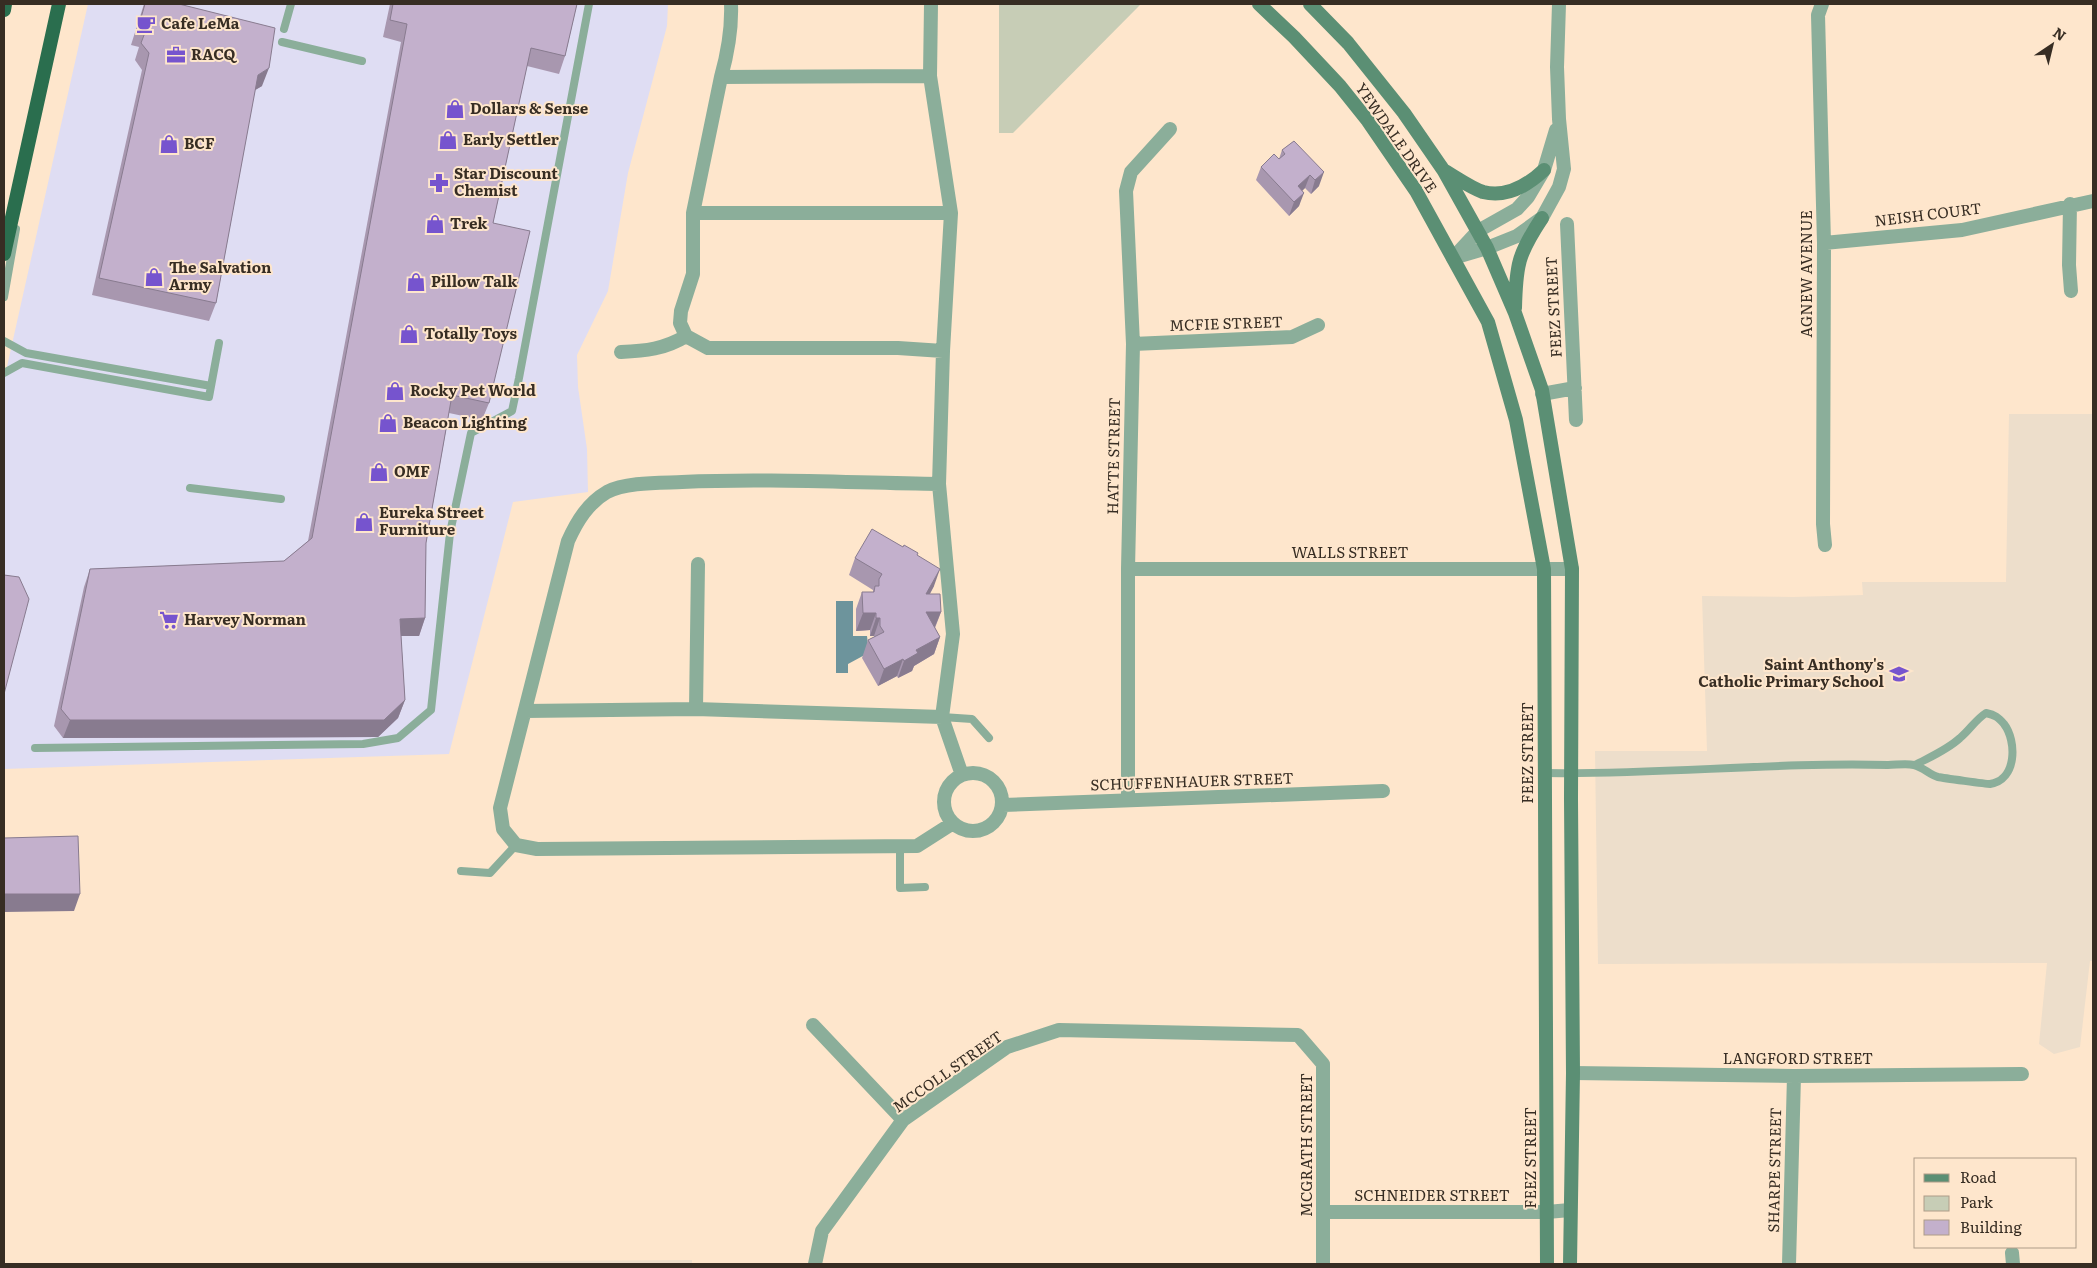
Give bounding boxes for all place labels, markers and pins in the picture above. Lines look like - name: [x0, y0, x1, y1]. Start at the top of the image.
- place label: Cafe LeMa: [161, 11, 240, 34]
- cafe icon: Cafe LeMa: [135, 13, 157, 35]
- place label: RACQ: [191, 42, 238, 65]
- office icon: RACQ: [165, 44, 187, 66]
- place label: Dollars & Sense: [470, 96, 589, 119]
- shop icon: Dollars & Sense: [444, 98, 466, 120]
- place label: Early Settler: [463, 127, 559, 150]
- shop icon: Early Settler: [437, 129, 459, 151]
- place label: BCF: [184, 131, 215, 154]
- shop icon: BCF: [158, 133, 180, 155]
- place label: Star Discount Chemist: [454, 161, 558, 201]
- pharmacy icon: Star Discount Chemist: [428, 172, 450, 194]
- place label: Trek: [450, 211, 488, 234]
- shop icon: Trek: [424, 213, 446, 235]
- place label: The Salvation Army: [169, 255, 272, 295]
- shop icon: The Salvation Army: [143, 266, 165, 288]
- place label: Pillow Talk: [431, 269, 518, 292]
- shop icon: Pillow Talk: [405, 271, 427, 293]
- place label: Totally Toys: [424, 321, 517, 344]
- shop icon: Totally Toys: [398, 323, 420, 345]
- place label: Rocky Pet World: [410, 378, 536, 401]
- shop icon: Rocky Pet World: [384, 380, 406, 402]
- place label: Beacon Lighting: [403, 410, 528, 433]
- shop icon: Beacon Lighting: [377, 412, 399, 434]
- place label: OMF: [394, 459, 430, 482]
- shop icon: OMF: [368, 461, 390, 483]
- place label: Eureka Street Furniture: [379, 500, 484, 540]
- shop icon: Eureka Street Furniture: [353, 511, 375, 533]
- place label: Harvey Norman: [184, 607, 306, 630]
- supermarket icon: Harvey Norman: [158, 609, 180, 631]
- place label: Saint Anthony's Catholic Primary School: [1698, 652, 1885, 692]
- school or university icon: Saint Anthony's Catholic Primary School: [1888, 663, 1910, 685]

